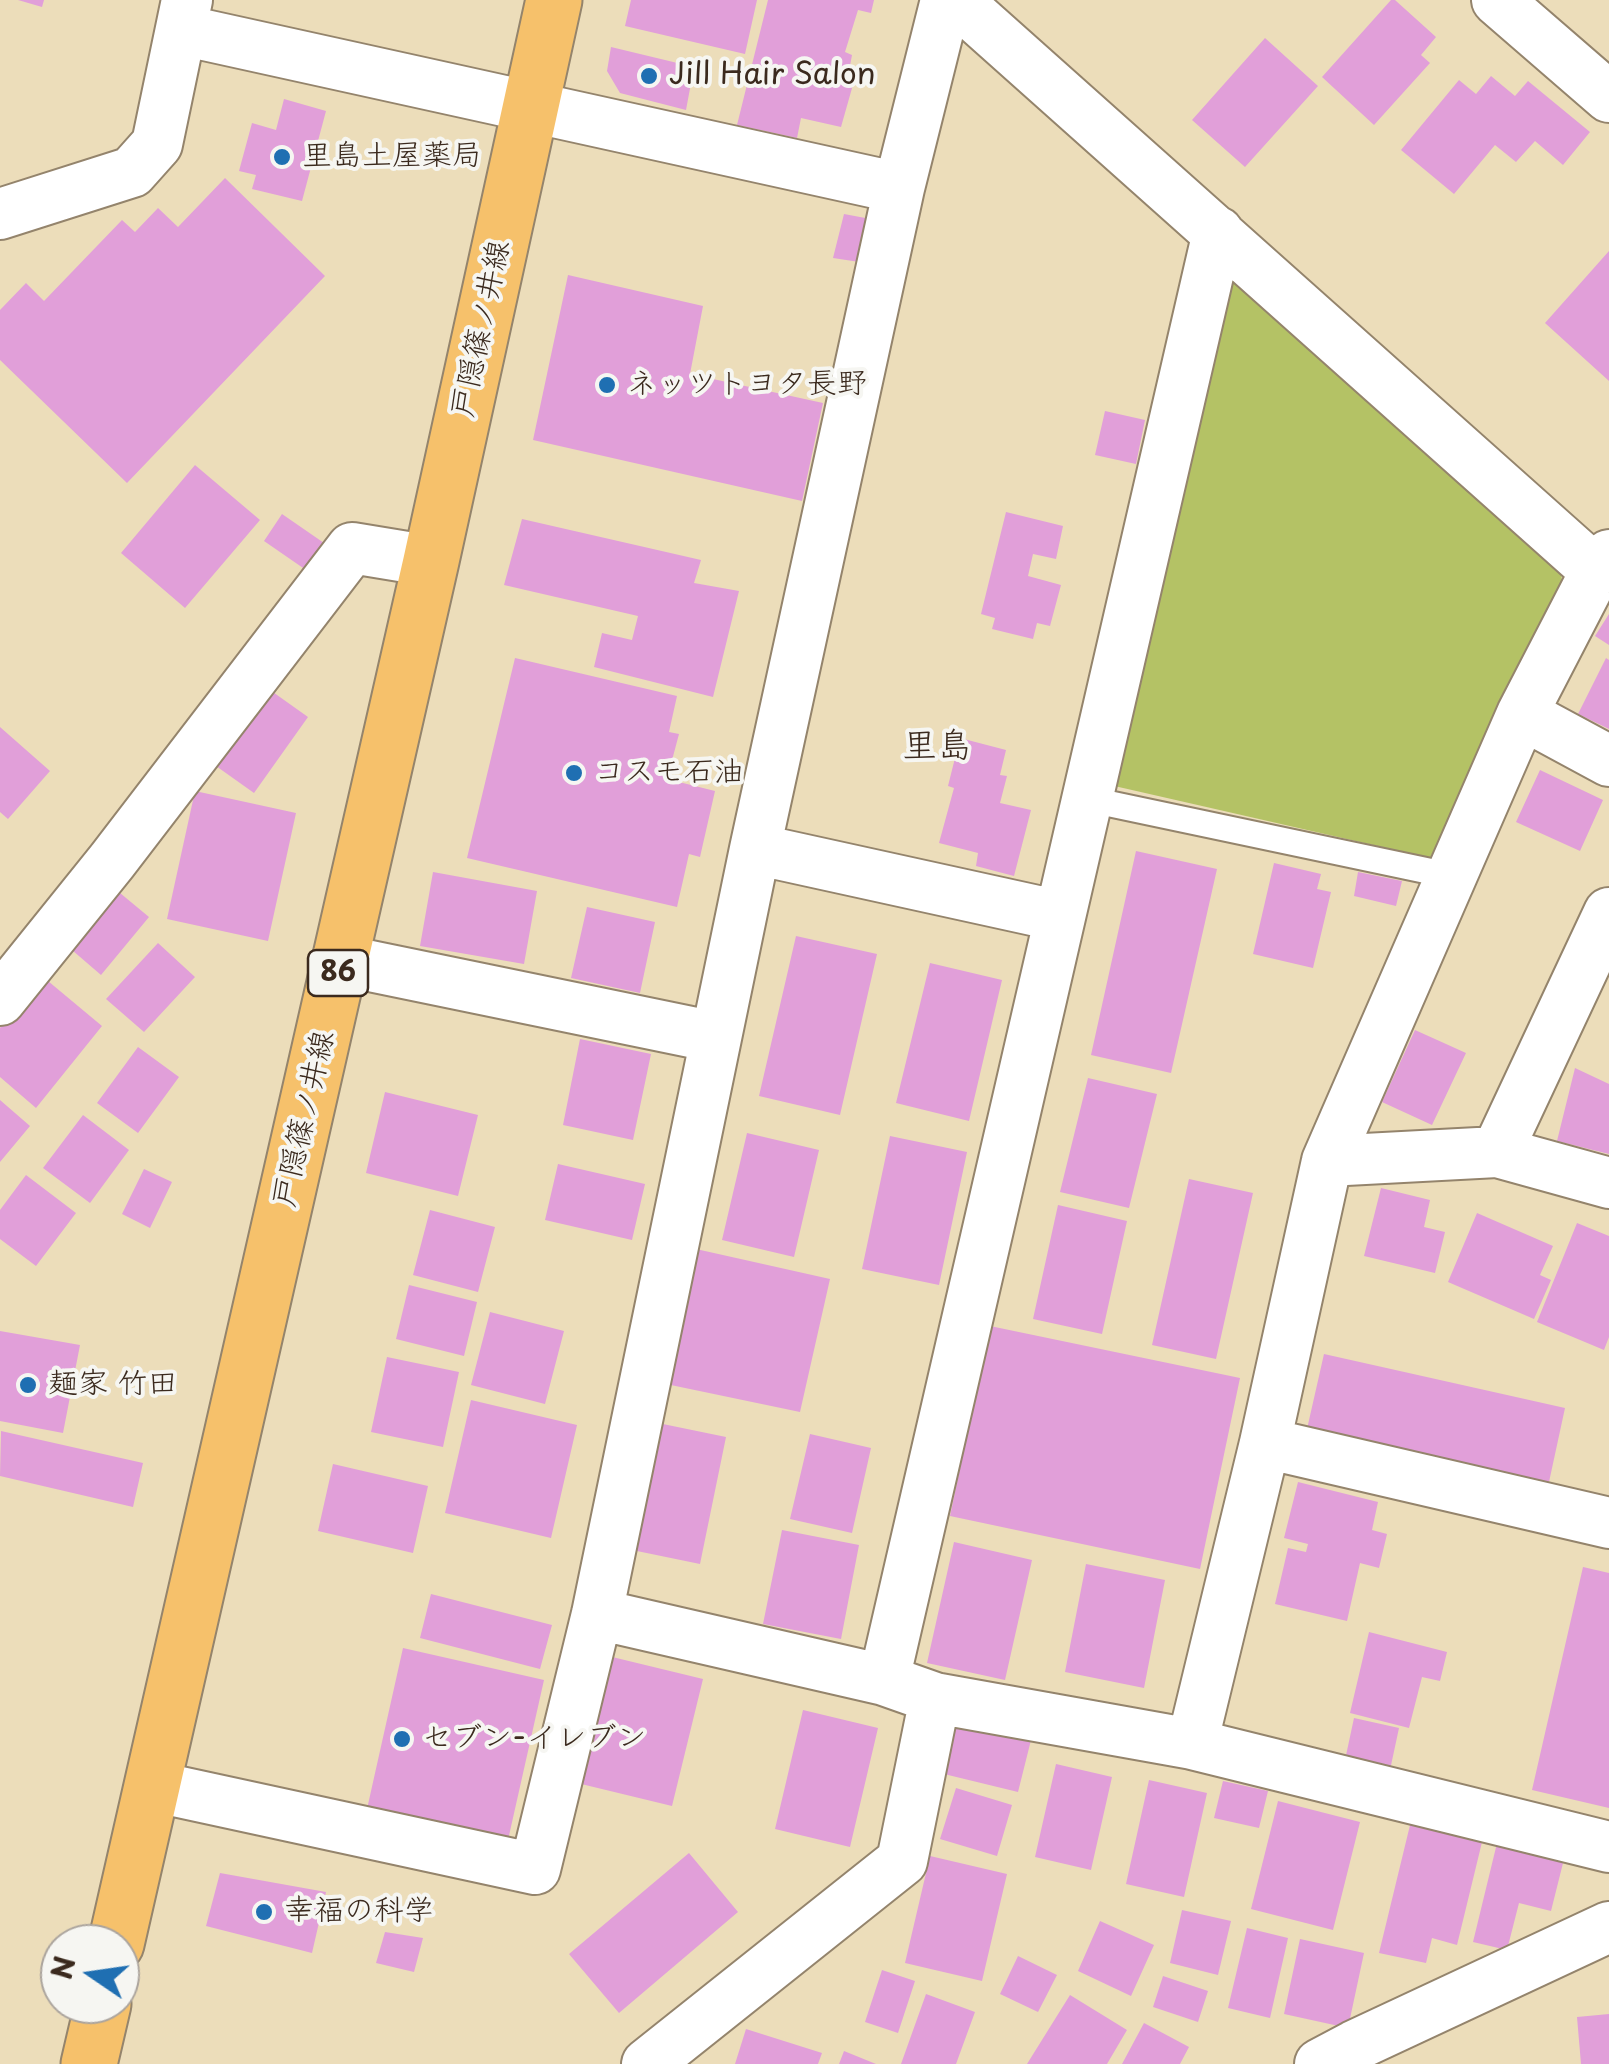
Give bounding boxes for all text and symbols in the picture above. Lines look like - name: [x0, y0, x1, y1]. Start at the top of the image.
- place label: Jill Hair Salon: [669, 58, 875, 94]
- marker: Jill Hair Salon: [638, 65, 660, 87]
- place label: 里島土屋薬局: [302, 139, 482, 175]
- marker: 里島土屋薬局: [271, 146, 293, 168]
- street label: 戸隠篠ノ井線: [446, 237, 518, 421]
- place label: ネッツトヨタ長野: [627, 367, 867, 403]
- marker: ネッツトヨタ長野: [596, 374, 618, 396]
- district label: 里島: [902, 726, 972, 768]
- place label: コスモ石油: [594, 755, 744, 791]
- marker: コスモ石油: [563, 762, 585, 784]
- road number: 86: [308, 950, 368, 996]
- street label: 戸隠篠ノ井線: [267, 1027, 343, 1211]
- place label: 麺家 竹田: [48, 1367, 178, 1403]
- marker: 麺家 竹田: [17, 1374, 39, 1396]
- place label: セブン-イレブン: [422, 1721, 646, 1757]
- marker: セブン-イレブン: [391, 1728, 413, 1750]
- place label: 幸福の科学: [284, 1894, 434, 1930]
- marker: 幸福の科学: [253, 1901, 275, 1923]
- north arrow: [40, 1924, 140, 2024]
- text: N: [39, 1952, 86, 1983]

